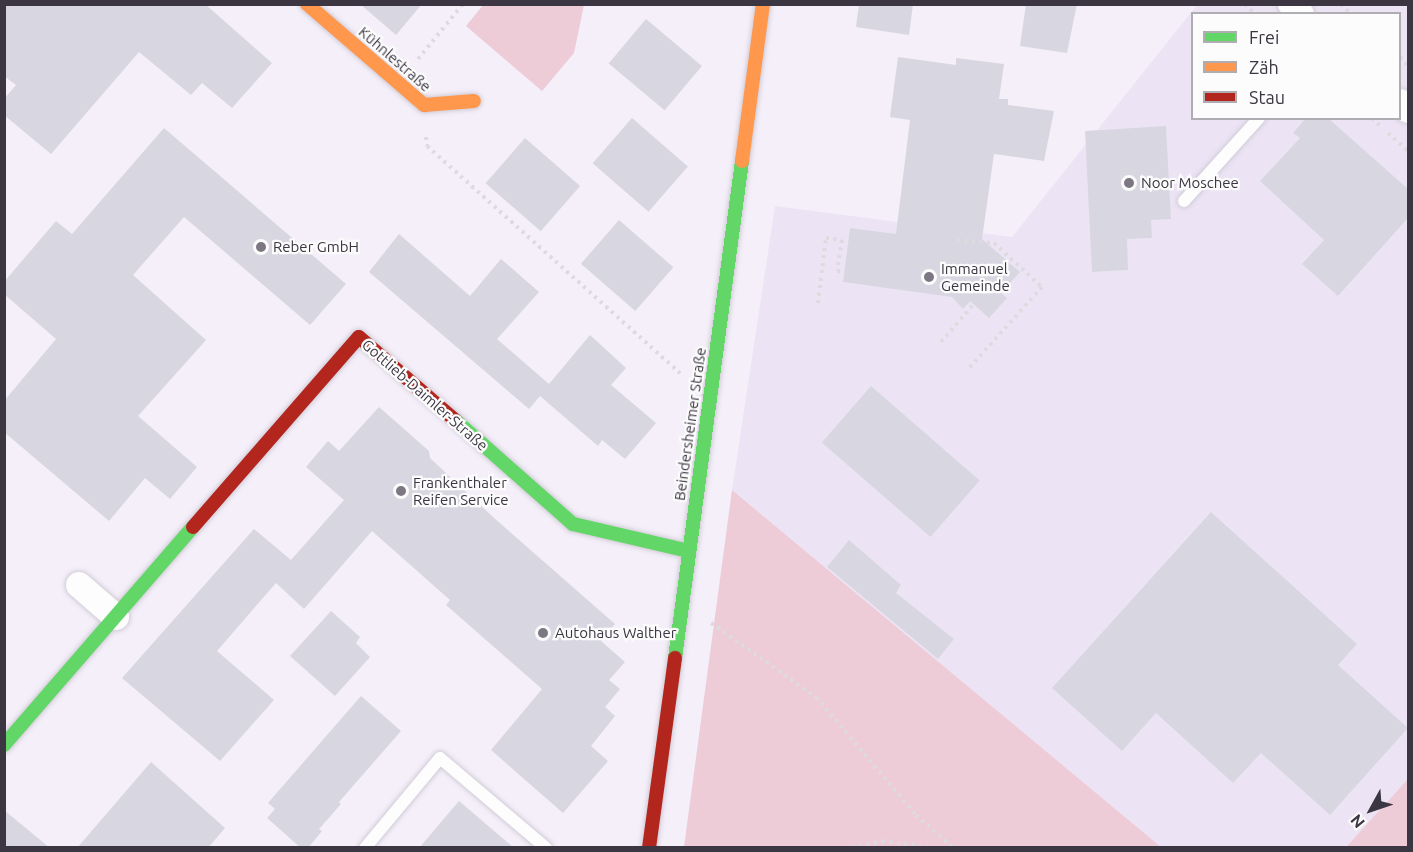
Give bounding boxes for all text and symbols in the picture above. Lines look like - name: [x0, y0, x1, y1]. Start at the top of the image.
- legend: [1191, 12, 1401, 120]
- street label: Kühnlestraße: [355, 23, 435, 95]
- text: Frei: [1249, 27, 1279, 47]
- text: Zäh: [1249, 57, 1279, 77]
- text: Stau: [1249, 87, 1285, 107]
- place label: Noor Moschee: [1141, 174, 1239, 192]
- marker: Noor Moschee: [1122, 176, 1136, 190]
- place label: Reber GmbH: [273, 238, 359, 256]
- marker: Reber GmbH: [254, 240, 268, 254]
- place label: Immanuel Gemeinde: [941, 259, 1010, 294]
- marker: Immanuel Gemeinde: [922, 270, 936, 284]
- street label: Gottlieb-Daimler-Straße: [358, 335, 492, 455]
- street label: Beindersheimer Straße: [670, 346, 710, 502]
- place label: Frankenthaler Reifen Service: [413, 473, 509, 508]
- marker: Frankenthaler Reifen Service: [394, 484, 408, 498]
- place label: Autohaus Walther: [555, 624, 676, 642]
- marker: Autohaus Walther: [536, 626, 550, 640]
- north arrow: [1341, 780, 1401, 840]
- text: N: [1346, 811, 1368, 832]

